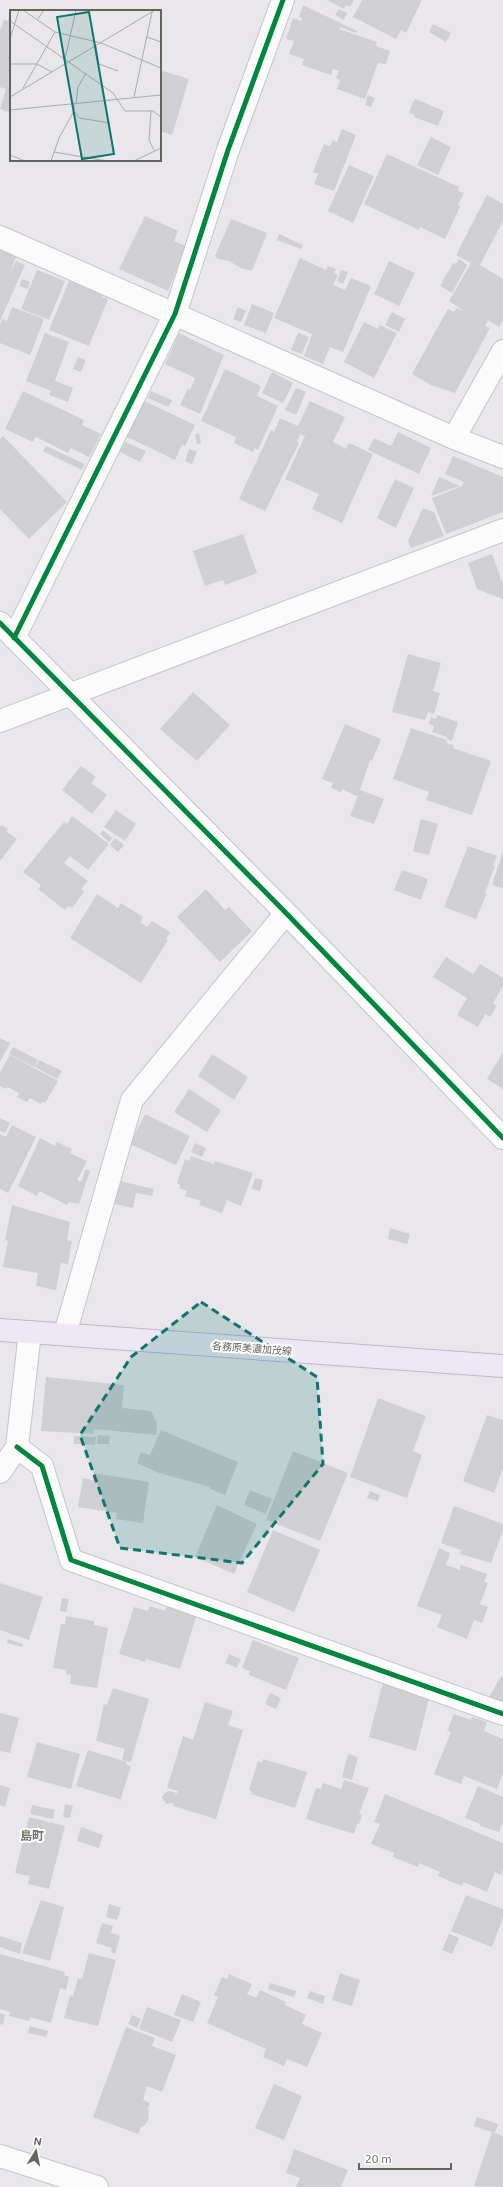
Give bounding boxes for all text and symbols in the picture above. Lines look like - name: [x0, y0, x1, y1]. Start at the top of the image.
- inset map: [10, 10, 161, 161]
- street label: 各務原美濃加茂線: [212, 1340, 292, 1357]
- district label: 島町: [20, 1829, 44, 1842]
- north arrow: [16, 2131, 56, 2171]
- text: N: [33, 2135, 43, 2148]
- scale bar: [359, 2145, 451, 2171]
- text: 20 m: [365, 2152, 392, 2165]

